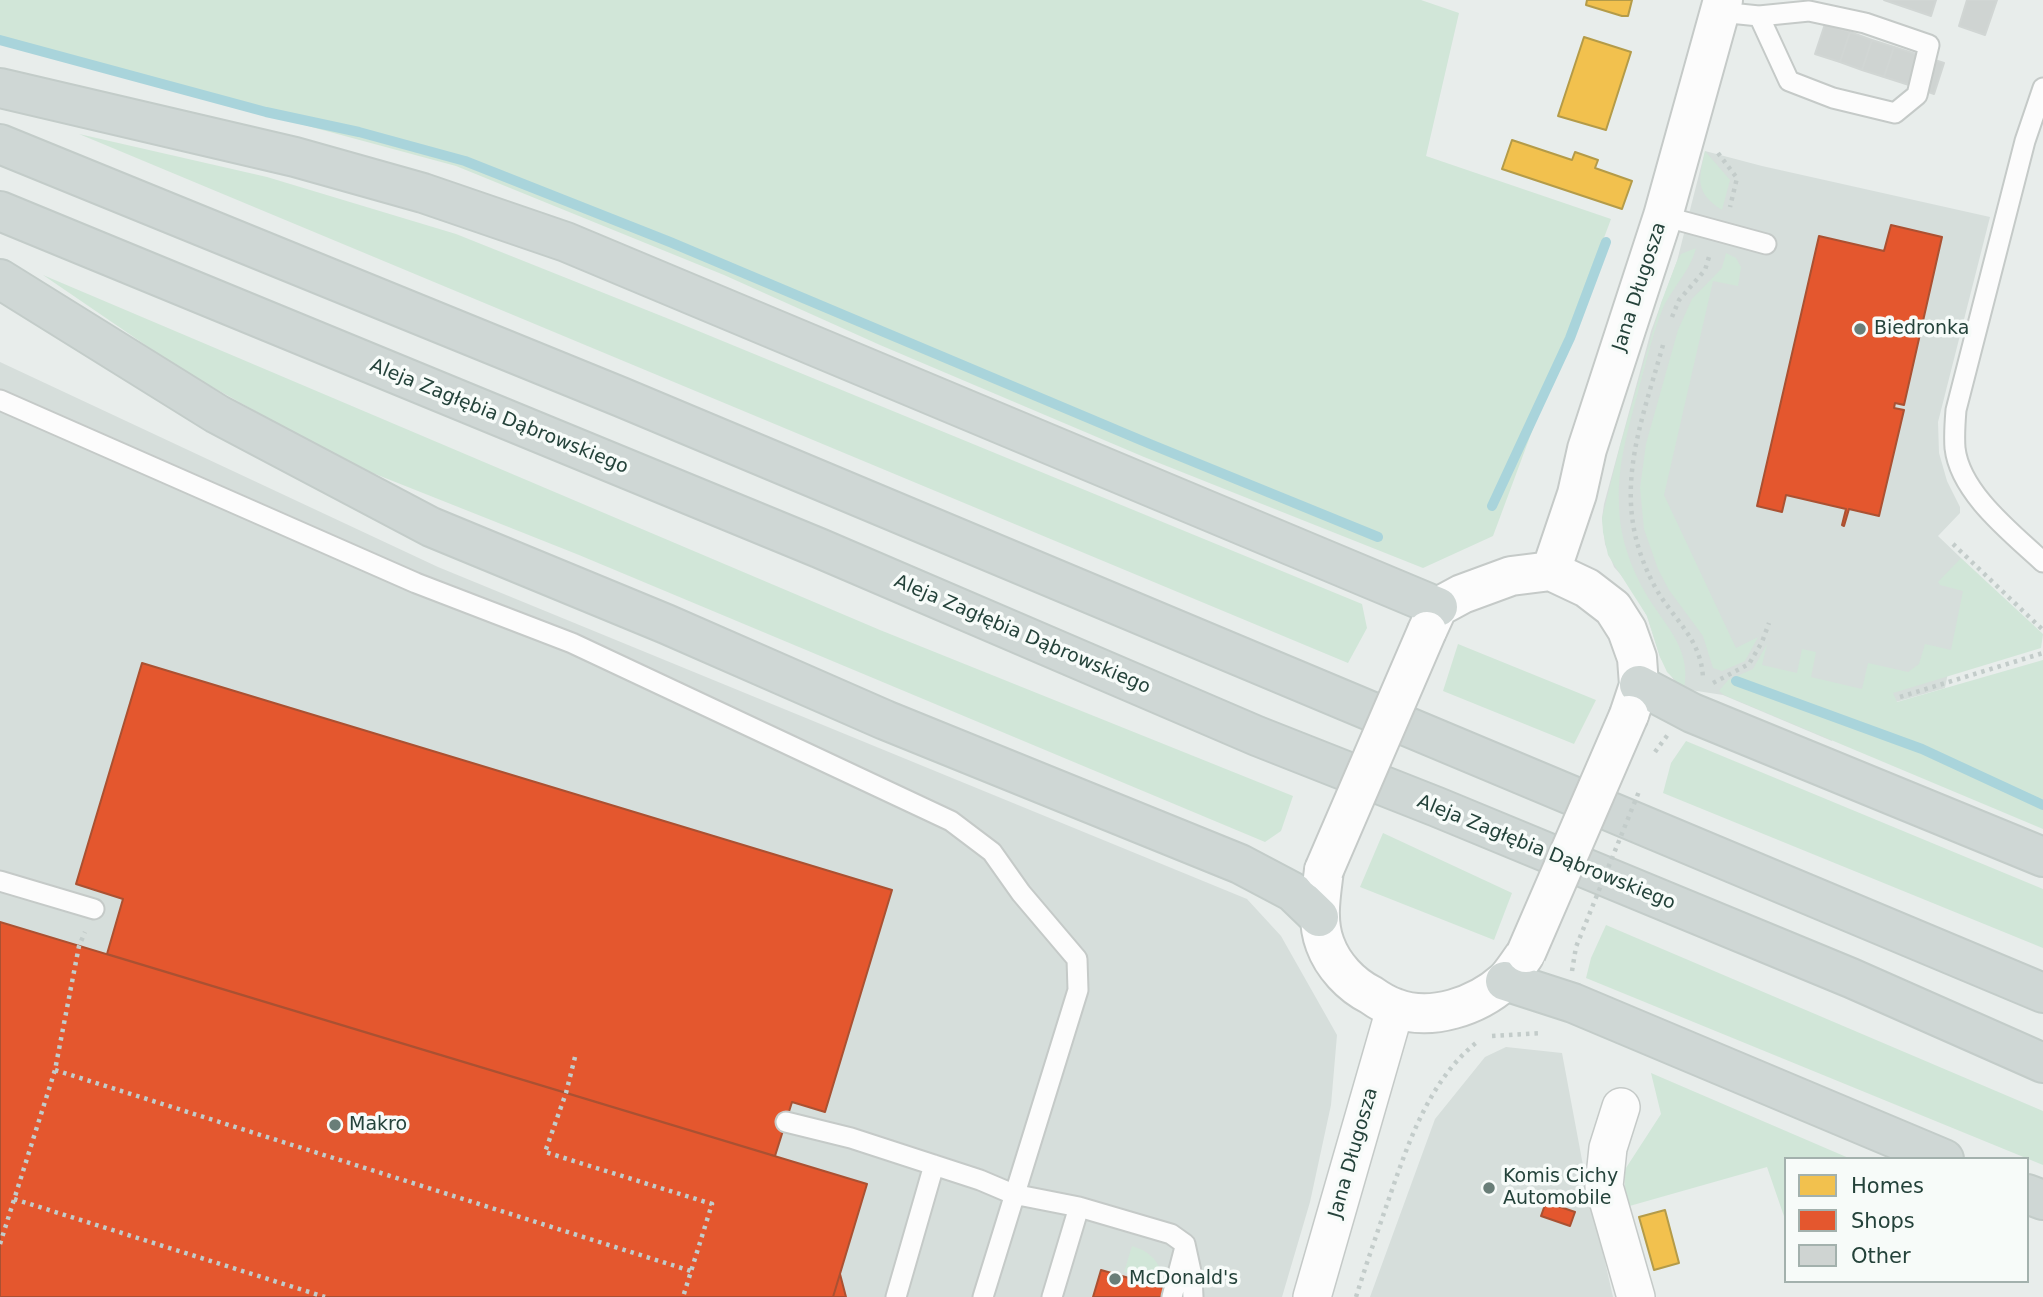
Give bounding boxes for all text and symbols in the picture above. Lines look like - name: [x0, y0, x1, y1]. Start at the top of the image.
- street label: Jana Długosza: [1608, 220, 1672, 354]
- place label: Biedronka: [1874, 318, 1969, 340]
- marker: Biedronka: [1852, 321, 1868, 337]
- street label: Aleja Zagłębia Dąbrowskiego: [367, 355, 631, 479]
- street label: Aleja Zagłębia Dąbrowskiego: [890, 571, 1154, 699]
- street label: Aleja Zagłębia Dąbrowskiego: [1414, 791, 1678, 915]
- street label: Jana Długosza: [1325, 1085, 1383, 1221]
- place label: Makro: [349, 1114, 407, 1136]
- marker: Makro: [327, 1117, 343, 1133]
- legend: [1784, 1157, 2029, 1283]
- place label: Komis Cichy Automobile: [1503, 1166, 1618, 1210]
- text: Homes: [1851, 1174, 1924, 1198]
- marker: Komis Cichy Automobile: [1481, 1180, 1497, 1196]
- text: Shops: [1851, 1209, 1915, 1233]
- text: Other: [1851, 1244, 1911, 1268]
- place label: McDonald's: [1129, 1268, 1238, 1290]
- marker: McDonald's: [1107, 1271, 1123, 1287]

